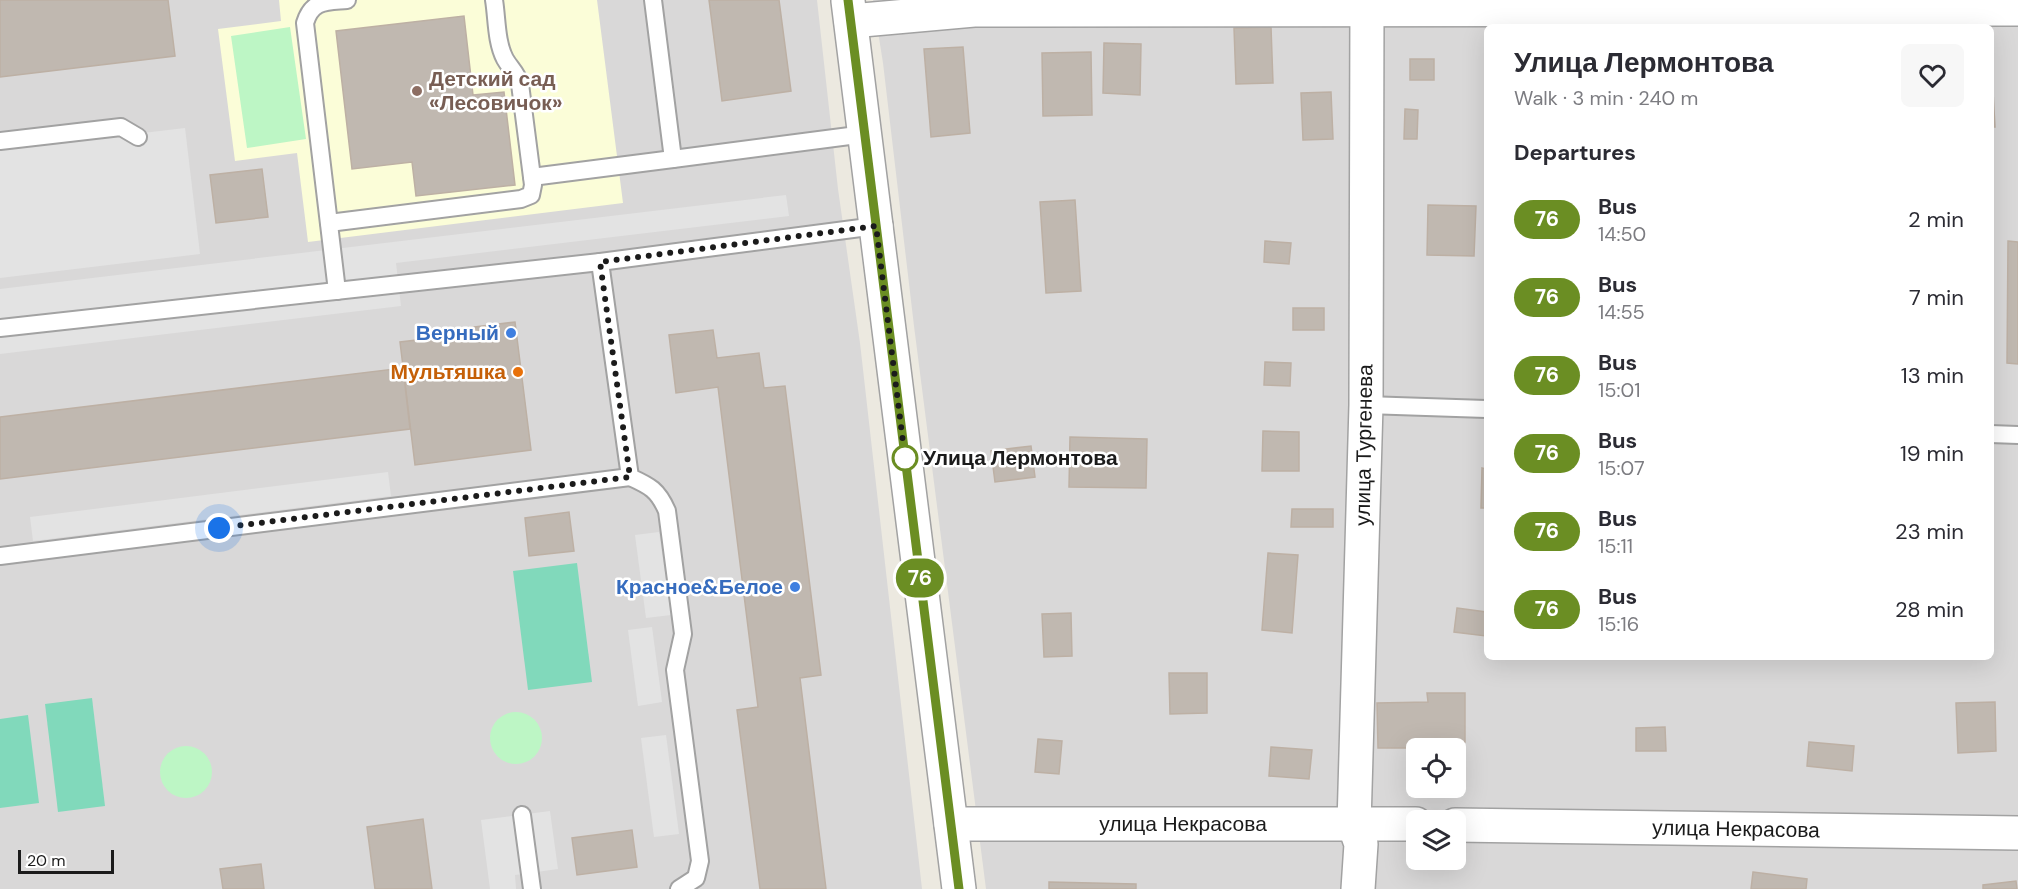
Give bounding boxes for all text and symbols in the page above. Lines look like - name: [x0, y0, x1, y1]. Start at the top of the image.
- text: Улица Лермонтова: [1514, 44, 1774, 81]
- button: heart: [1901, 44, 1964, 107]
- place label: Детский сад «Лесовичок»: [429, 65, 563, 117]
- marker: Детский сад «Лесовичок»: [410, 84, 424, 98]
- text: Walk · 3 min · 240 m: [1514, 85, 1698, 111]
- text: Departures: [1514, 138, 1636, 167]
- text: Bus: [1598, 192, 1637, 221]
- text: 76: [1535, 205, 1559, 233]
- text: 2 min: [1908, 205, 1964, 234]
- text: 14:50: [1598, 221, 1646, 247]
- text: Bus: [1598, 270, 1637, 299]
- text: 76: [1535, 283, 1559, 311]
- text: 7 min: [1909, 283, 1964, 312]
- text: 14:55: [1598, 299, 1645, 325]
- place label: Верный: [416, 319, 499, 347]
- marker: Верный: [504, 326, 518, 340]
- text: Bus: [1598, 348, 1637, 377]
- place label: Мультяшка: [390, 358, 506, 386]
- text: 76: [1535, 361, 1559, 389]
- text: 13 min: [1901, 361, 1964, 390]
- street label: улица Тургенева: [1349, 364, 1379, 526]
- marker: Мультяшка: [511, 365, 525, 379]
- text: 15:01: [1598, 377, 1640, 403]
- text: Bus: [1598, 426, 1637, 455]
- text: 76: [1535, 439, 1559, 467]
- text: 19 min: [1900, 439, 1964, 468]
- place label: Улица Лермонтова: [923, 444, 1118, 472]
- marker: Улица Лермонтова: [892, 445, 918, 471]
- text: 15:07: [1598, 455, 1645, 481]
- text: Bus: [1598, 504, 1637, 533]
- your location: [204, 513, 234, 543]
- text: 76: [1535, 517, 1559, 545]
- text: 23 min: [1895, 517, 1964, 546]
- text: 15:11: [1598, 533, 1633, 559]
- line badge: 76: [893, 558, 947, 598]
- text: 76: [908, 564, 932, 592]
- place label: Красное&Белое: [616, 573, 783, 601]
- marker: Красное&Белое: [788, 580, 802, 594]
- text: Bus: [1598, 582, 1637, 611]
- text: 76: [1535, 595, 1559, 623]
- text: 28 min: [1895, 595, 1964, 624]
- text: 15:16: [1598, 611, 1639, 637]
- map controls: [1406, 738, 1466, 870]
- button: locate: [1406, 738, 1466, 798]
- street label: улица Некрасова: [1099, 810, 1267, 838]
- button: layers: [1406, 810, 1466, 870]
- street label: улица Некрасова: [1652, 814, 1820, 844]
- scale bar: [18, 847, 114, 874]
- text: 20 m: [27, 850, 66, 871]

